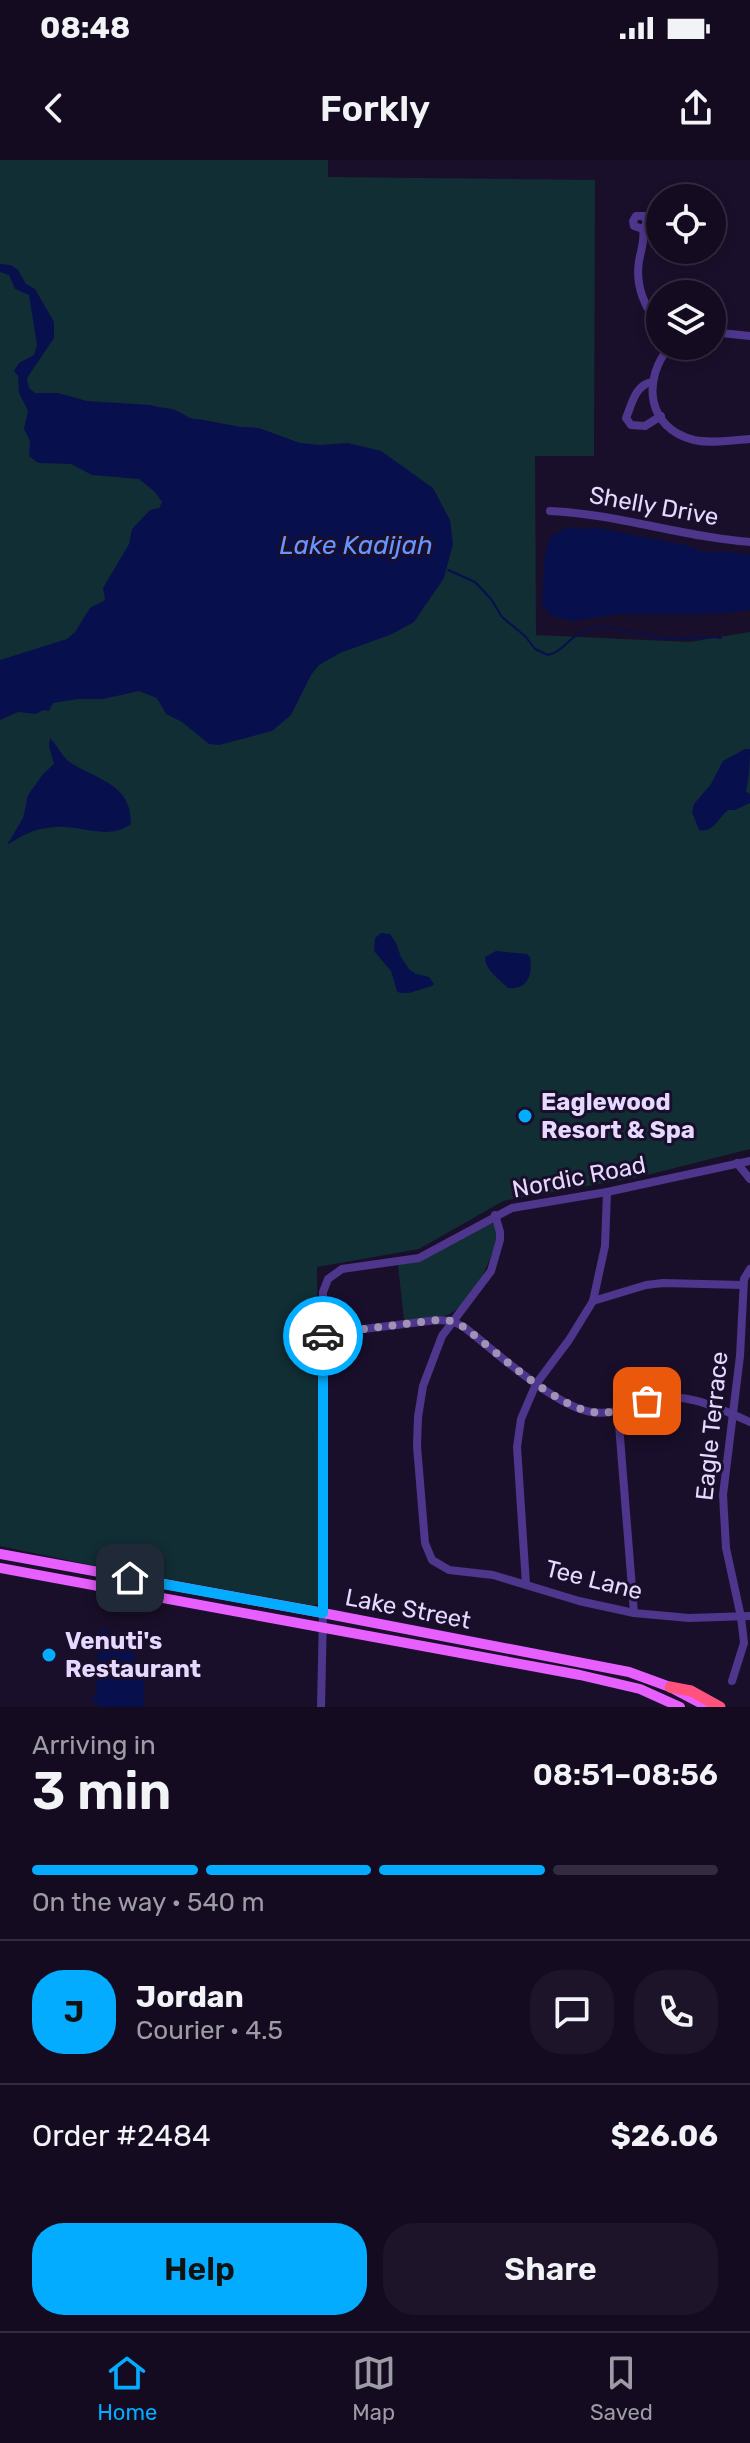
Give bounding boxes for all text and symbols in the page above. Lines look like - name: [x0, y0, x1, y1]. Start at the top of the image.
- text: 08:48: [40, 10, 130, 46]
- icon: back: [32, 86, 76, 130]
- icon: share: [674, 86, 718, 130]
- text: Forkly: [320, 87, 430, 130]
- map controls: [646, 184, 726, 360]
- button: locate: [646, 184, 726, 264]
- button: layers: [646, 280, 726, 360]
- street label: Shelly Drive: [587, 481, 721, 531]
- water label: Lake Kadijah: [279, 530, 433, 561]
- place label: Eaglewood Resort & Spa: [541, 1088, 695, 1144]
- marker: Eaglewood Resort & Spa: [516, 1107, 534, 1125]
- street label: Nordic Road: [510, 1150, 648, 1204]
- courier: [283, 1296, 363, 1376]
- icon: car: [301, 1314, 345, 1358]
- street label: Eagle Terrace: [690, 1350, 734, 1502]
- pin: [613, 1367, 681, 1435]
- icon: bag: [625, 1379, 669, 1423]
- pin: [96, 1544, 164, 1612]
- street label: Tee Lane: [543, 1554, 645, 1606]
- icon: home: [108, 1556, 152, 1600]
- street label: Lake Street: [343, 1583, 473, 1635]
- place label: Venuti's Restaurant: [65, 1627, 201, 1683]
- marker: Venuti's Restaurant: [40, 1646, 58, 1664]
- text: Arriving in: [32, 1730, 156, 1761]
- text: 08:51–08:56: [533, 1757, 718, 1793]
- text: 3 min: [32, 1760, 171, 1822]
- text: On the way · 540 m: [32, 1887, 265, 1918]
- button: chat: [530, 1970, 614, 2054]
- button: phone: [634, 1970, 718, 2054]
- text: Jordan: [136, 1979, 244, 2015]
- text: J: [64, 1994, 84, 2030]
- text: Courier · 4.5: [136, 2015, 283, 2046]
- text: Order #2484: [32, 2118, 211, 2154]
- text: $26.06: [611, 2118, 718, 2154]
- button: Help: [32, 2223, 367, 2315]
- button: Share: [383, 2223, 718, 2315]
- tab: Home: [97, 2351, 157, 2426]
- tab: Map: [352, 2351, 396, 2426]
- tab: Saved: [590, 2351, 653, 2426]

